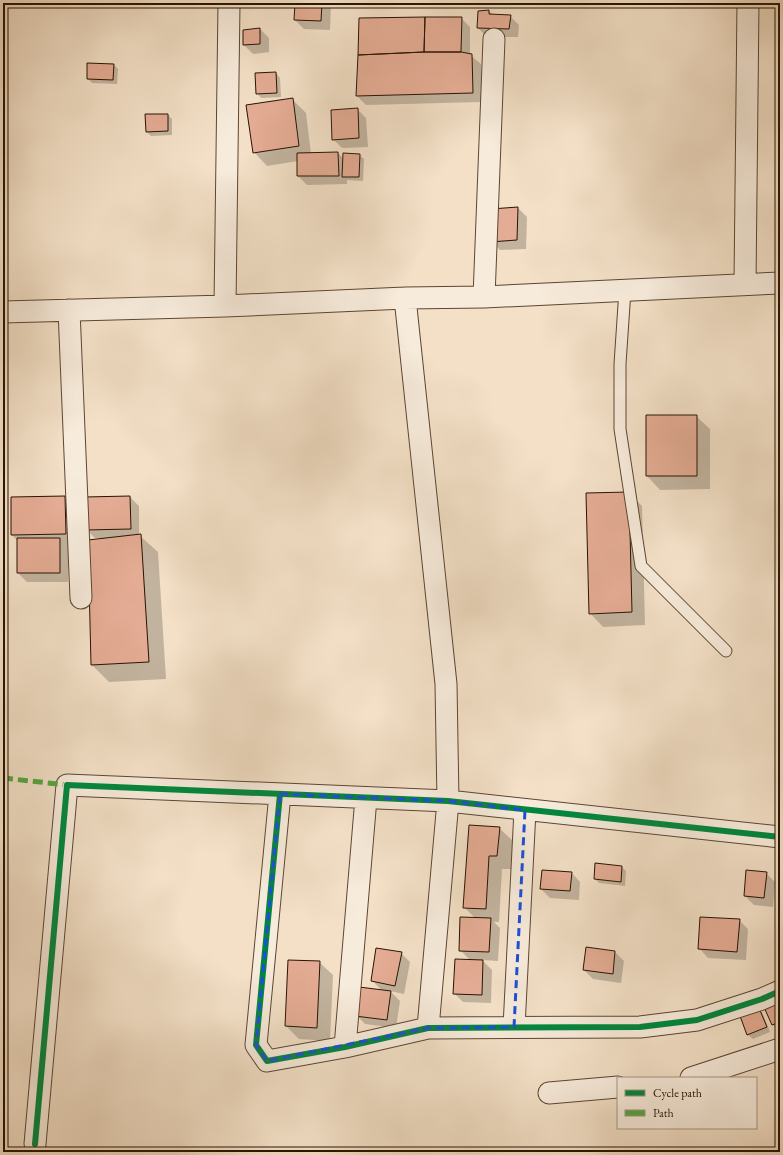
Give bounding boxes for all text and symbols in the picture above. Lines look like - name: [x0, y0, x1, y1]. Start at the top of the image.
- legend: [617, 1077, 757, 1129]
- text: Cycle path: [653, 1085, 702, 1101]
- text: Path: [653, 1105, 674, 1121]

